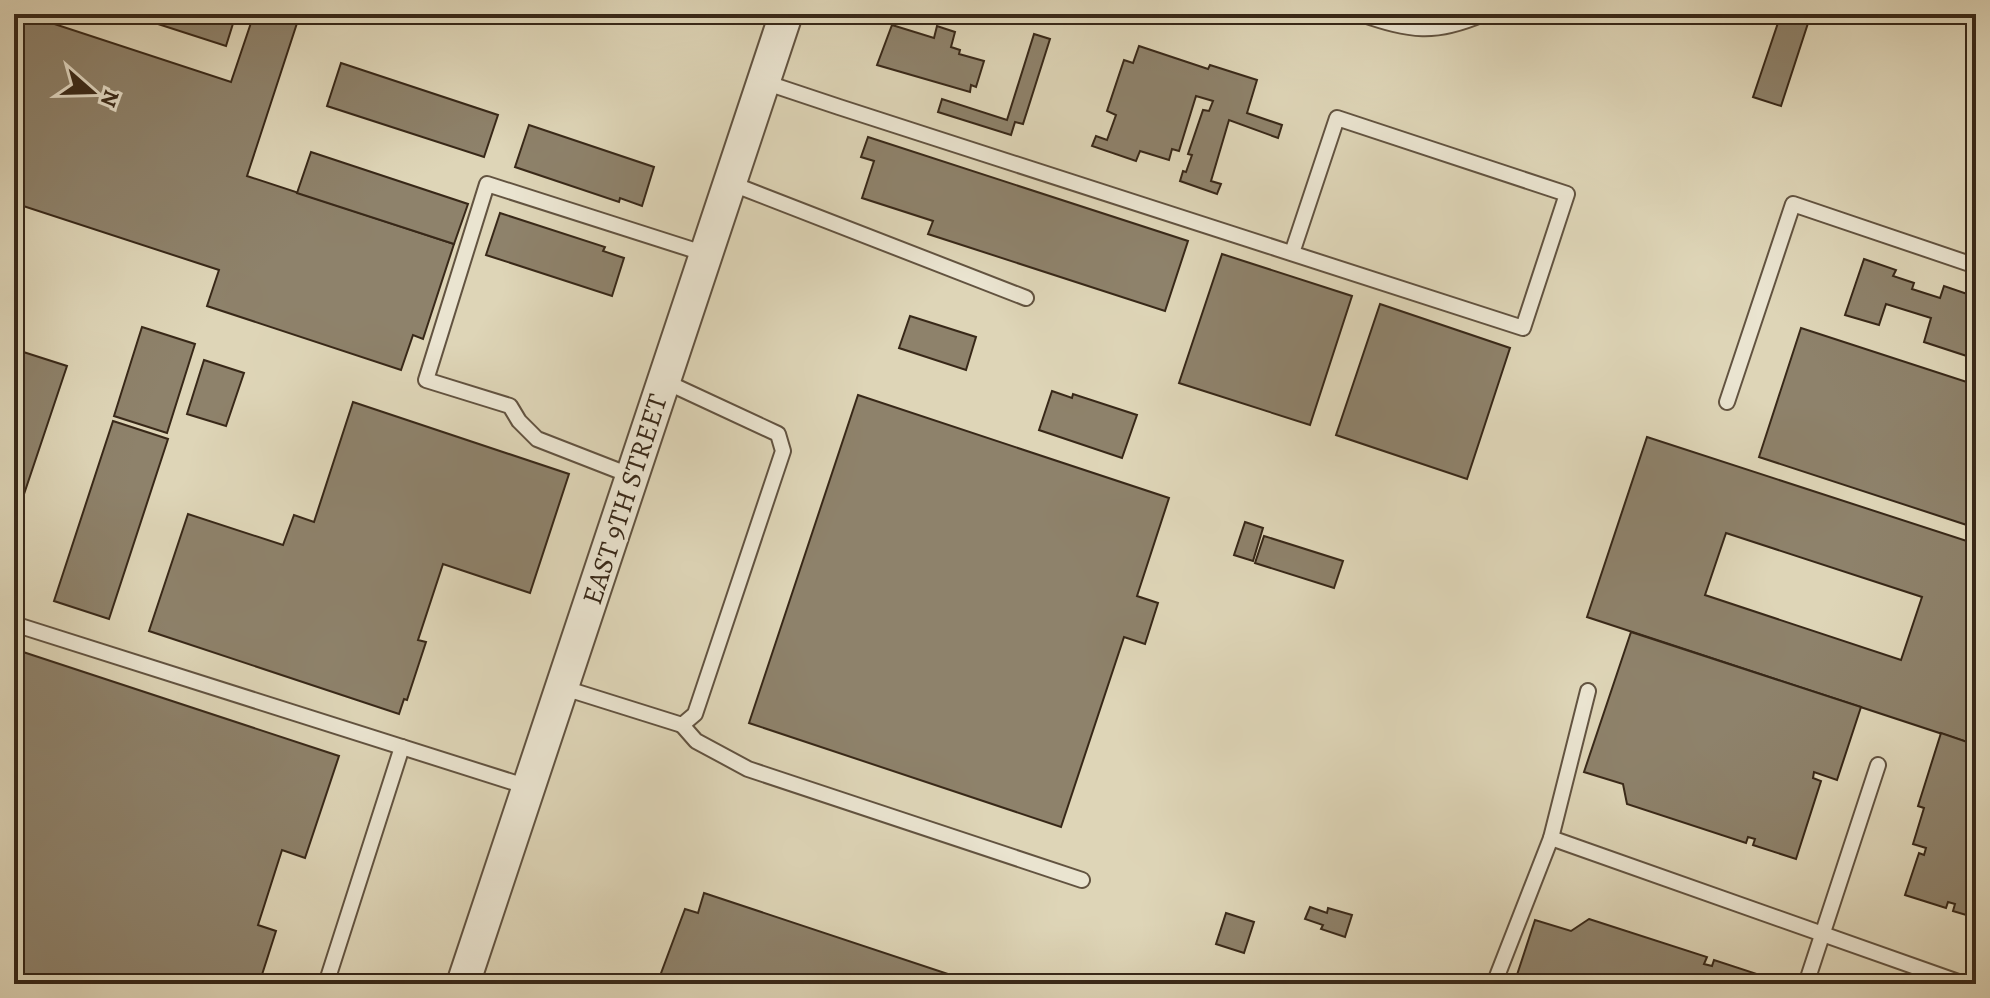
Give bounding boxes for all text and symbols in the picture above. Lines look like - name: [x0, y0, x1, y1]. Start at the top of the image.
- north arrow: [52, 52, 132, 132]
- text: N: [93, 86, 127, 111]
- street label: EAST 9TH STREET: [573, 389, 677, 609]

